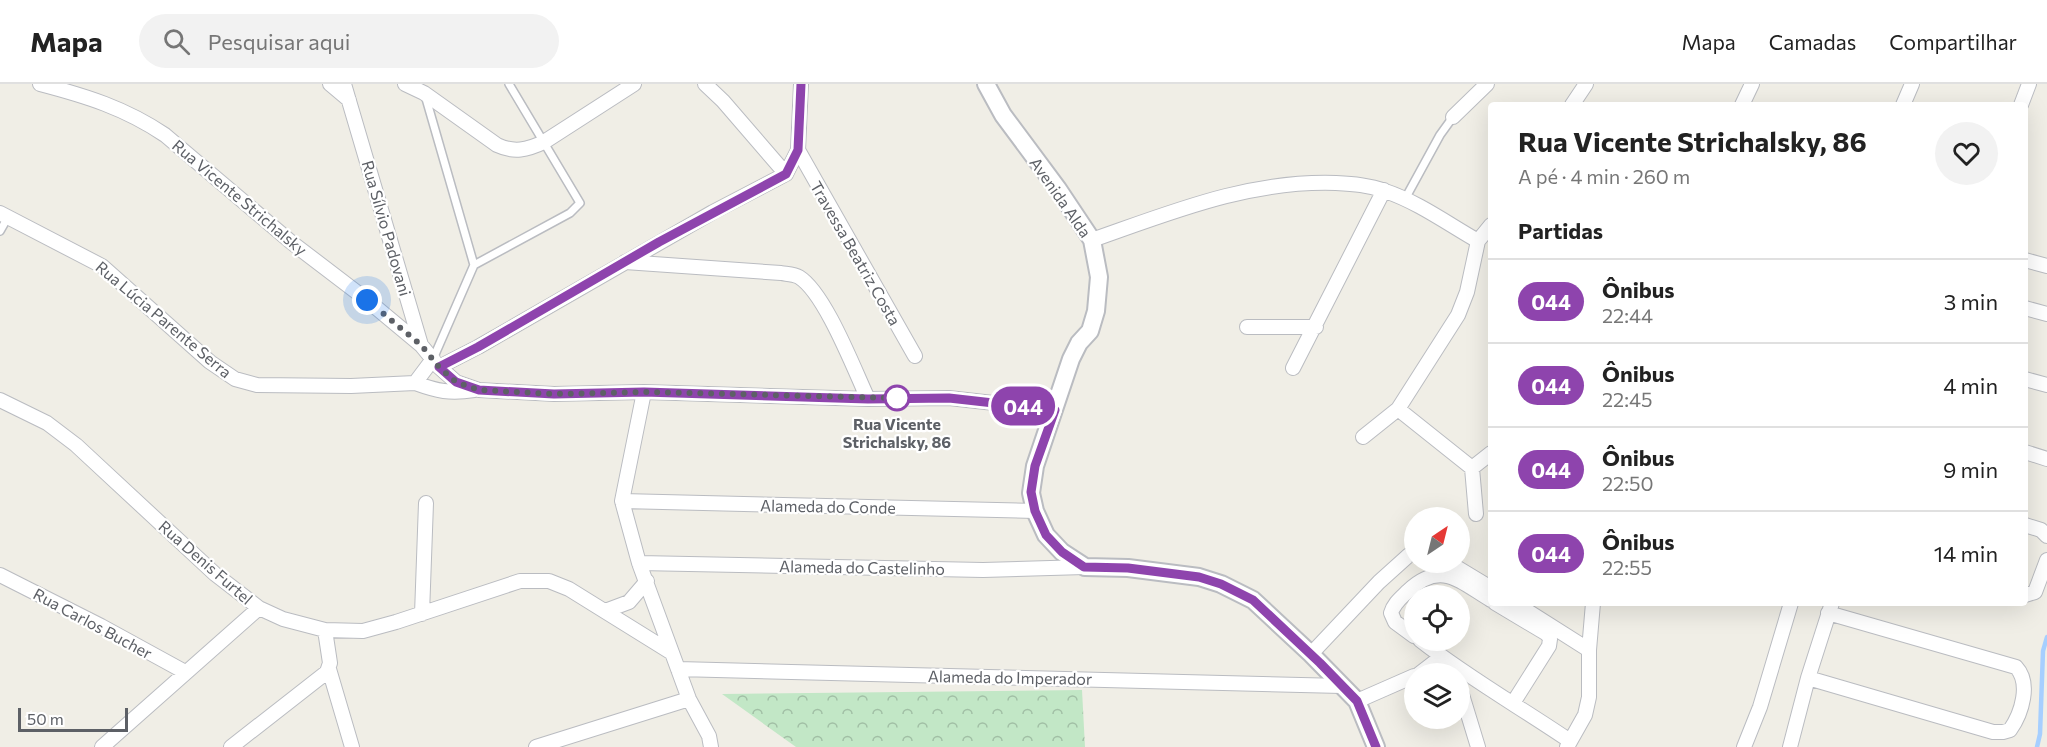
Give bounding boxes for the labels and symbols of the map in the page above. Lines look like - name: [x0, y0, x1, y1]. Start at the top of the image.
- street label: Rua Vicente Strichalsky: [169, 135, 311, 259]
- street label: Avenida Alda: [1026, 153, 1096, 241]
- street label: Rua Sílvio Padovani: [359, 158, 415, 298]
- street label: Travessa Beatriz Costa: [807, 177, 905, 329]
- street label: Rua Lúcia Parente Serra: [92, 257, 236, 381]
- your location: [352, 285, 382, 315]
- marker: Rua Vicente Strichalsky, 86: [884, 385, 910, 411]
- line badge: 044: [988, 386, 1058, 426]
- place label: Rua Vicente Strichalsky, 86: [843, 414, 951, 451]
- street label: Alameda do Conde: [760, 495, 896, 517]
- north arrow: [1404, 507, 1470, 573]
- street label: Rua Denis Furtel: [155, 516, 257, 608]
- street label: Alameda do Castelinho: [779, 556, 945, 578]
- street label: Rua Carlos Bucher: [30, 584, 156, 663]
- street label: Alameda do Imperador: [928, 666, 1093, 688]
- scale bar: [18, 705, 128, 732]

